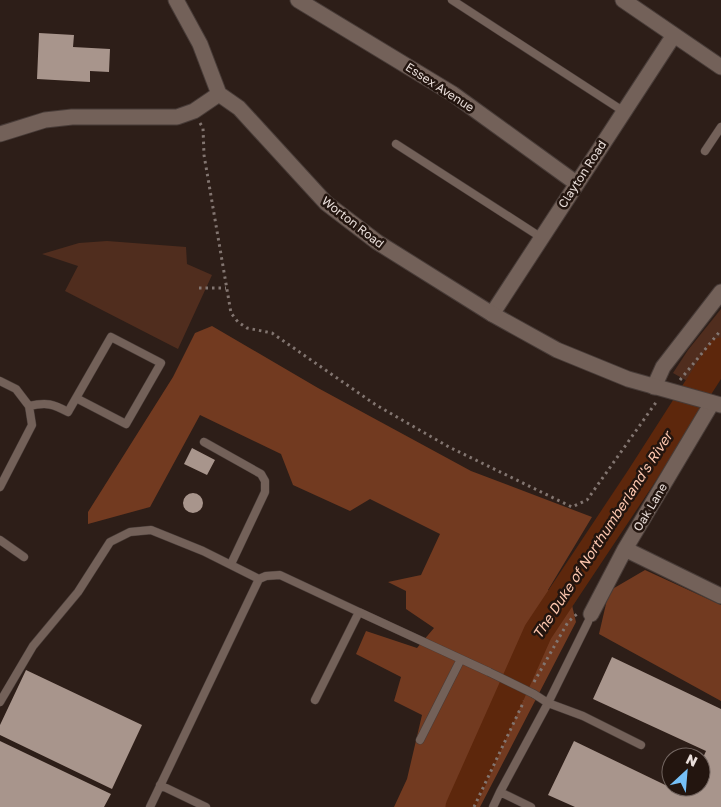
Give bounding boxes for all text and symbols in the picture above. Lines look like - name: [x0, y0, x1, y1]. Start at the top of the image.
- street label: Essex Avenue: [403, 59, 477, 115]
- street label: Clayton Road: [555, 137, 609, 211]
- street label: Worton Road: [319, 193, 387, 251]
- water label: The Duke of Northumberland's River: [529, 426, 677, 642]
- street label: Oak Lane: [630, 480, 670, 534]
- north arrow: [661, 747, 711, 797]
- text: N: [683, 750, 700, 770]

